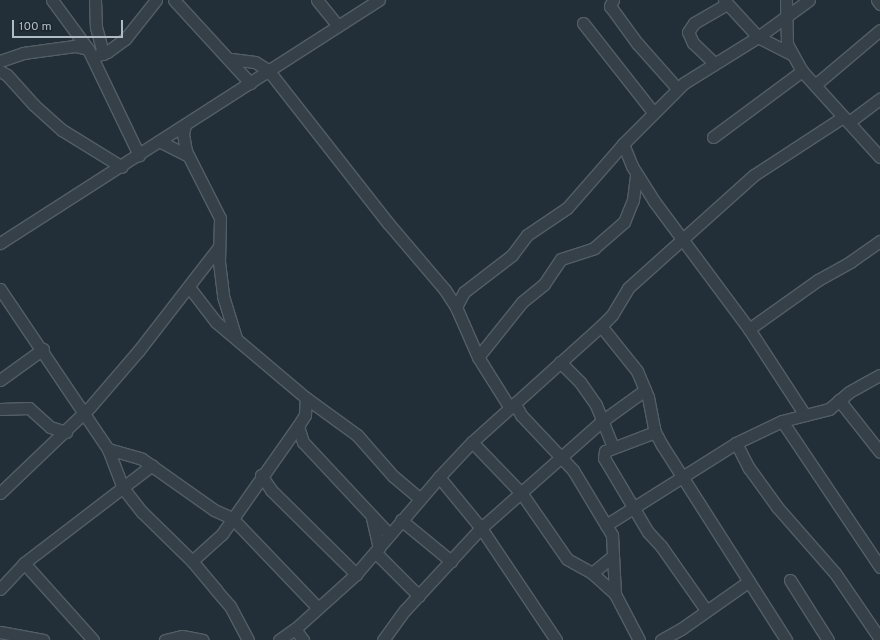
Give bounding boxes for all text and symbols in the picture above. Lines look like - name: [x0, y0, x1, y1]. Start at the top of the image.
- scale bar: [14, 12, 125, 38]
- text: 100 m: [19, 19, 52, 35]

